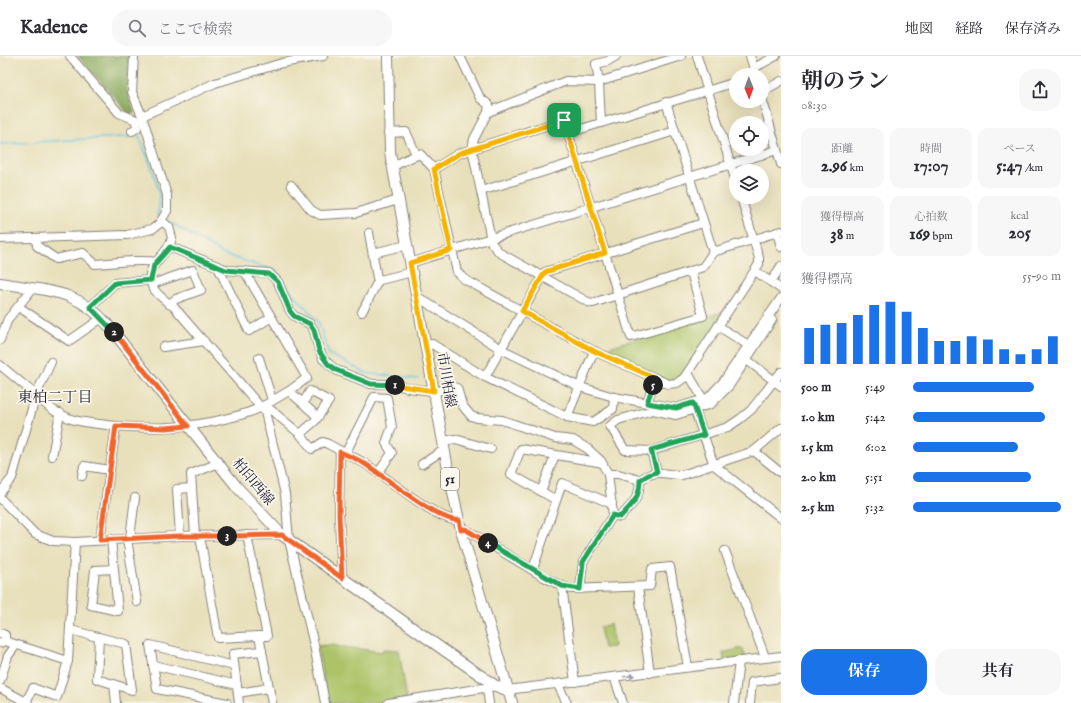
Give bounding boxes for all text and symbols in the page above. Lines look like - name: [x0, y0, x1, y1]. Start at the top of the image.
- search box: [112, 10, 392, 46]
- text: Kadence: [20, 16, 88, 40]
- icon: search: [126, 17, 148, 39]
- text: ここで検索: [158, 20, 233, 39]
- text: 地図: [905, 20, 933, 38]
- text: 経路: [955, 20, 983, 38]
- text: 保存済み: [1005, 20, 1061, 38]
- north arrow: [729, 68, 769, 108]
- map controls: [729, 68, 769, 204]
- text: 朝のラン: [801, 68, 889, 96]
- button: share: [1019, 69, 1061, 111]
- text: 08:30: [801, 97, 827, 114]
- pin: [547, 103, 581, 137]
- icon: arrive: [553, 109, 575, 131]
- button: locate: [729, 116, 769, 156]
- text: 距離: [831, 142, 853, 156]
- text: 時間: [920, 142, 942, 156]
- text: ペース: [1003, 142, 1036, 156]
- text: 2.96: [821, 156, 847, 177]
- text: 17:07: [913, 156, 949, 177]
- text: 5:47: [996, 156, 1023, 177]
- text: km: [847, 161, 864, 175]
- text: /km: [1023, 161, 1043, 175]
- button: layers: [729, 164, 769, 204]
- text: kcal: [1010, 209, 1029, 223]
- text: 獲得標高: [820, 210, 864, 224]
- text: 心拍数: [914, 210, 947, 224]
- text: 205: [1008, 223, 1031, 244]
- text: 38: [830, 224, 843, 245]
- text: 169: [909, 224, 930, 245]
- text: m: [843, 229, 854, 243]
- text: bpm: [930, 229, 953, 243]
- text: 55–90 m: [1022, 268, 1061, 285]
- text: 獲得標高: [801, 271, 853, 288]
- pin: 2: [104, 322, 124, 342]
- text: 2: [111, 325, 117, 339]
- street label: 市川柏線: [432, 351, 460, 409]
- pin: 1: [385, 375, 405, 395]
- pin: 5: [643, 375, 663, 395]
- text: 1: [393, 378, 397, 392]
- text: 5: [651, 378, 655, 392]
- text: 500 m: [801, 379, 831, 396]
- text: 5:49: [865, 379, 885, 396]
- district label: 東柏二丁目: [17, 388, 93, 407]
- text: 1.0 km: [801, 409, 835, 426]
- text: 5:42: [865, 409, 886, 426]
- text: 1.5 km: [801, 439, 833, 456]
- text: 6:02: [865, 439, 886, 456]
- street label: 柏印西線: [228, 455, 278, 509]
- road number: 51: [441, 468, 459, 490]
- text: 2.0 km: [801, 469, 836, 486]
- text: 5:51: [865, 469, 883, 486]
- text: 2.5 km: [801, 499, 834, 516]
- text: 5:32: [865, 499, 884, 516]
- pin: 3: [217, 526, 237, 546]
- text: 3: [225, 529, 229, 543]
- pin: 4: [478, 533, 498, 553]
- text: 4: [485, 536, 491, 550]
- button: 保存: [801, 649, 927, 695]
- button: 共有: [935, 649, 1061, 695]
- one-way arrow: [623, 672, 635, 679]

